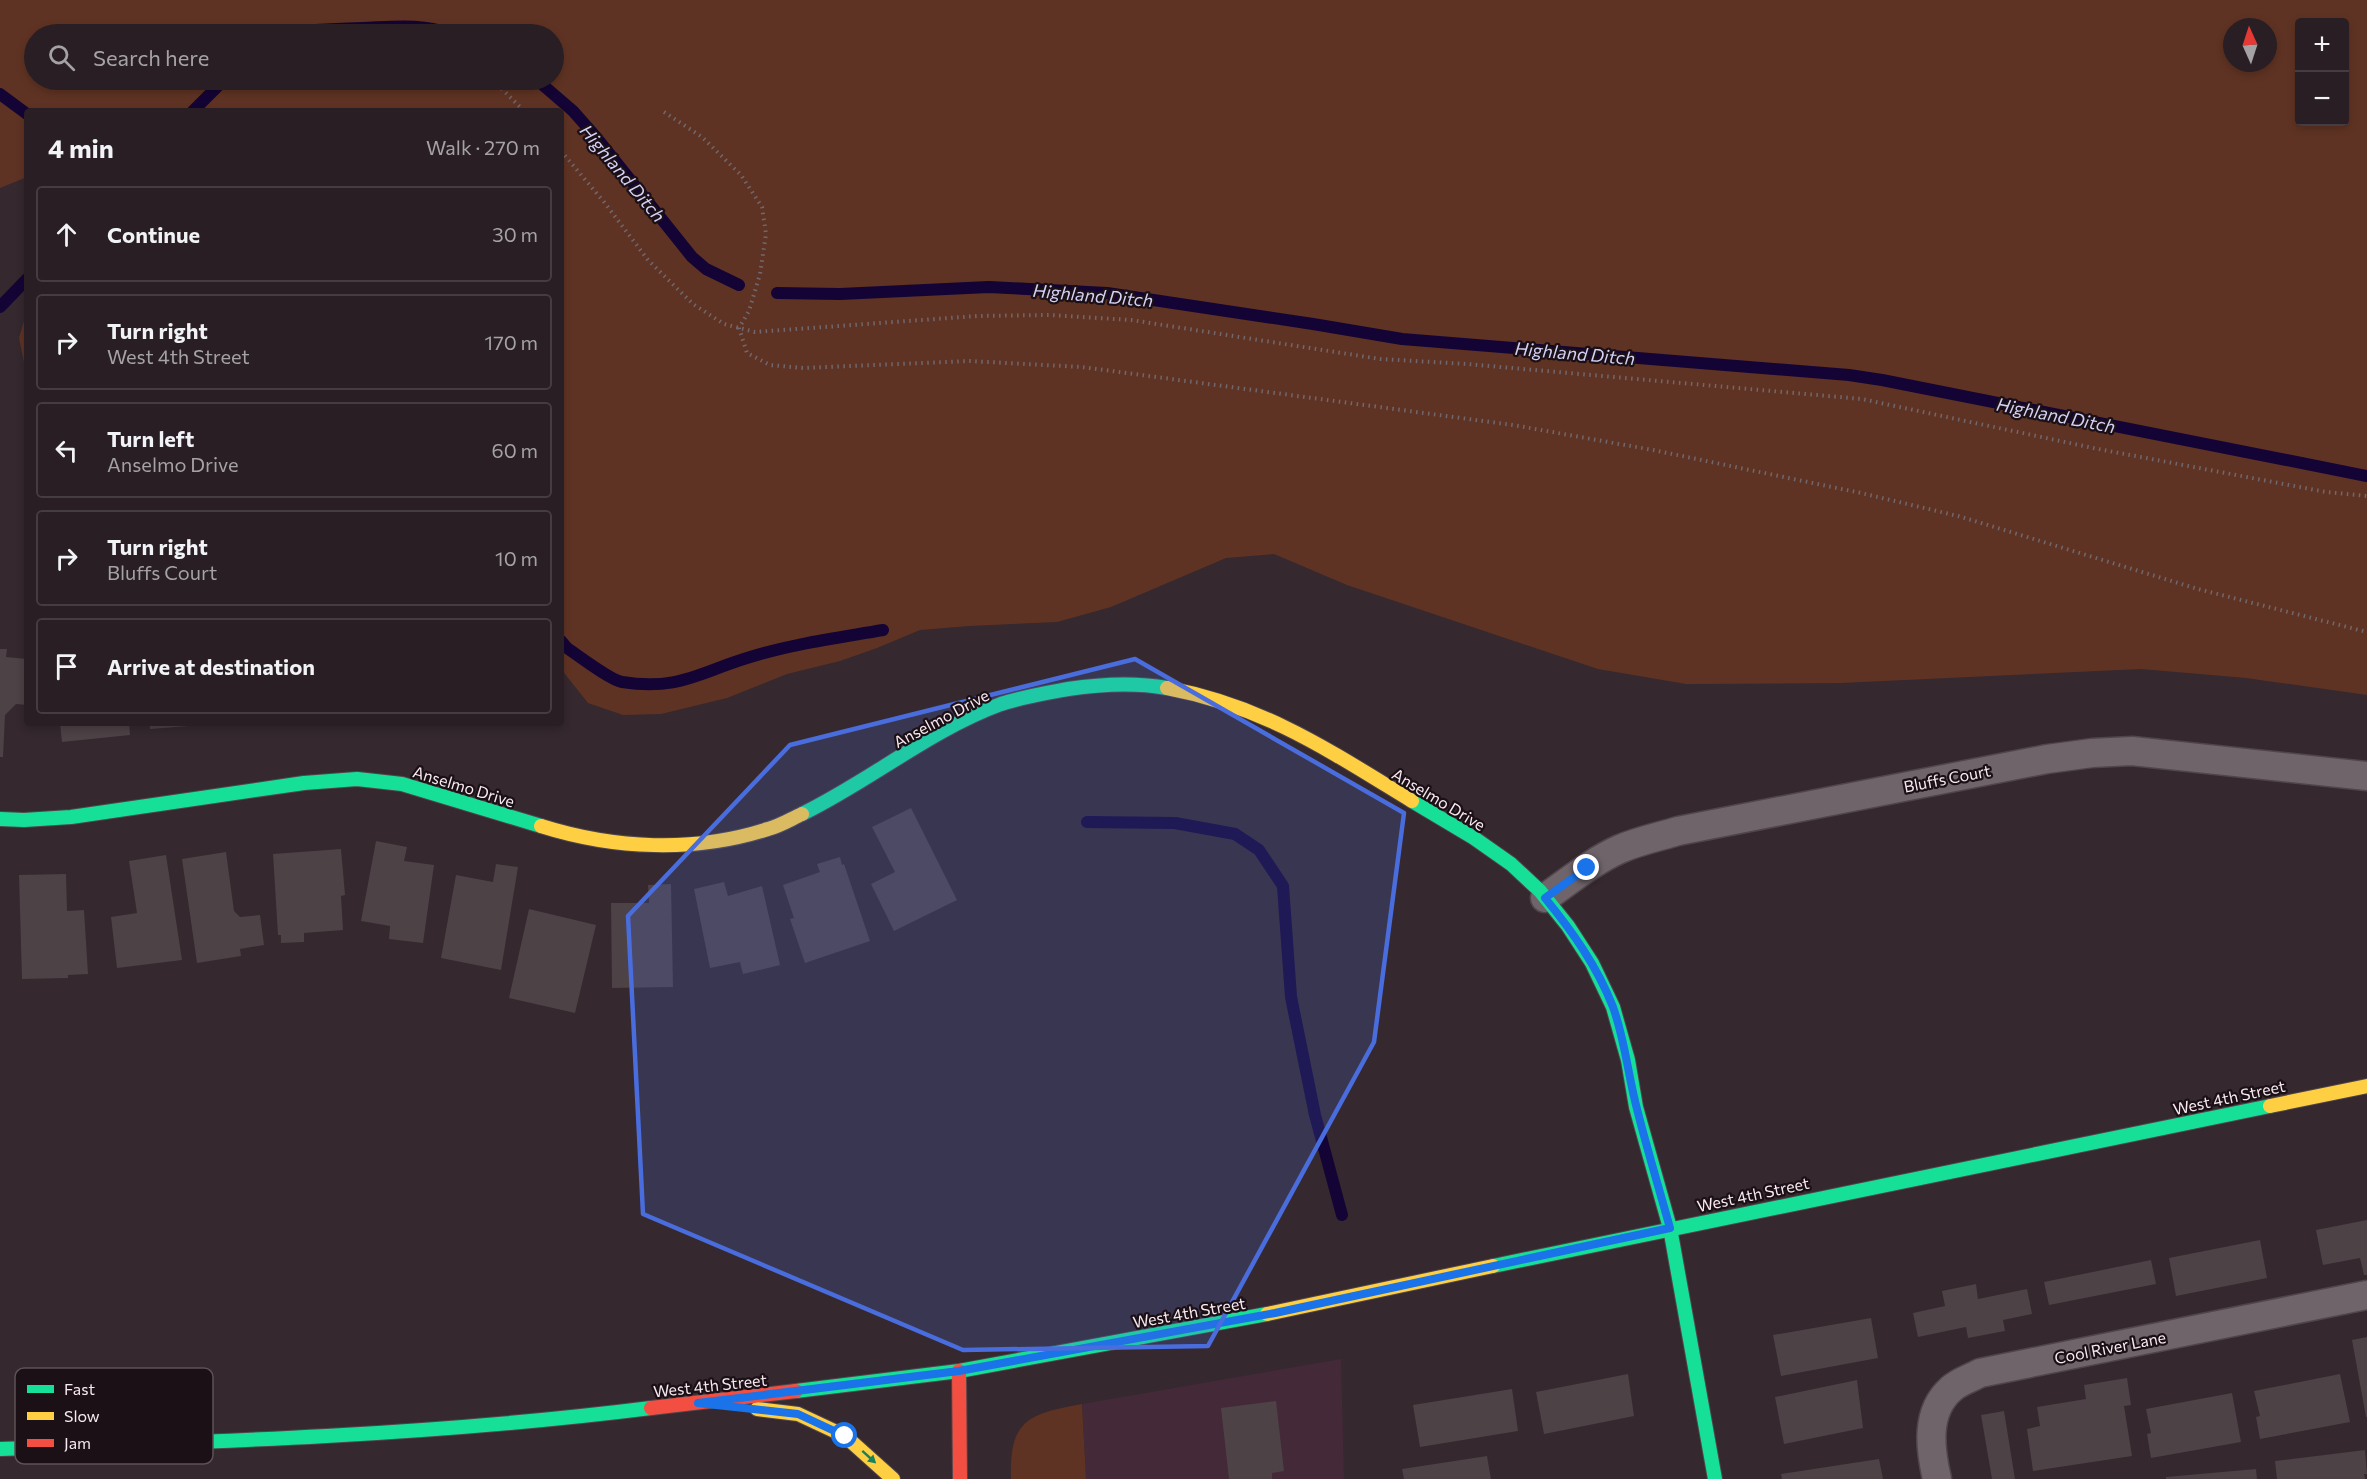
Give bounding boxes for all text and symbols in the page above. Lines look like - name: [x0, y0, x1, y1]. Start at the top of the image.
- north arrow: [2223, 18, 2277, 72]
- map controls: [2295, 18, 2349, 126]
- button: +: [2295, 18, 2349, 72]
- search box: [24, 24, 564, 90]
- icon: search: [45, 41, 78, 74]
- text: Search here: [93, 44, 209, 71]
- button: −: [2295, 72, 2349, 126]
- water label: Highland Ditch: [576, 120, 670, 226]
- text: 4 min: [48, 132, 114, 163]
- text: Walk · 270 m: [426, 135, 540, 159]
- icon: ahead: [50, 218, 83, 251]
- text: Continue: [107, 221, 200, 248]
- text: 30 m: [492, 222, 538, 246]
- water label: Highland Ditch: [1032, 279, 1154, 311]
- text: Turn right: [107, 317, 208, 344]
- icon: right: [50, 326, 83, 359]
- text: 170 m: [485, 330, 538, 354]
- water label: Highland Ditch: [1514, 337, 1636, 369]
- text: West 4th Street: [107, 344, 250, 368]
- water label: Highland Ditch: [1995, 393, 2117, 437]
- text: Turn left: [107, 425, 194, 452]
- icon: left: [50, 434, 83, 467]
- text: 60 m: [492, 438, 538, 462]
- text: Anselmo Drive: [107, 452, 239, 476]
- text: Turn right: [107, 533, 208, 560]
- icon: right: [50, 542, 83, 575]
- text: 10 m: [495, 546, 538, 570]
- text: Bluffs Court: [107, 560, 217, 584]
- icon: arrive: [50, 650, 83, 683]
- text: Arrive at destination: [107, 653, 315, 680]
- street label: Anselmo Drive: [890, 685, 992, 751]
- street label: Bluffs Court: [1902, 760, 1992, 796]
- street label: Anselmo Drive: [411, 762, 517, 810]
- street label: Anselmo Drive: [1389, 764, 1489, 834]
- route end: [1573, 854, 1599, 880]
- street label: West 4th Street: [2171, 1076, 2287, 1118]
- street label: West 4th Street: [1695, 1173, 1811, 1215]
- street label: West 4th Street: [1131, 1293, 1247, 1331]
- street label: Cool River Lane: [2053, 1327, 2167, 1367]
- legend: [15, 1368, 213, 1464]
- street label: West 4th Street: [652, 1370, 768, 1400]
- text: Fast: [64, 1379, 95, 1398]
- text: Slow: [64, 1406, 100, 1425]
- route start: [831, 1422, 857, 1448]
- text: Jam: [64, 1433, 91, 1452]
- one-way arrow: [861, 1450, 876, 1463]

